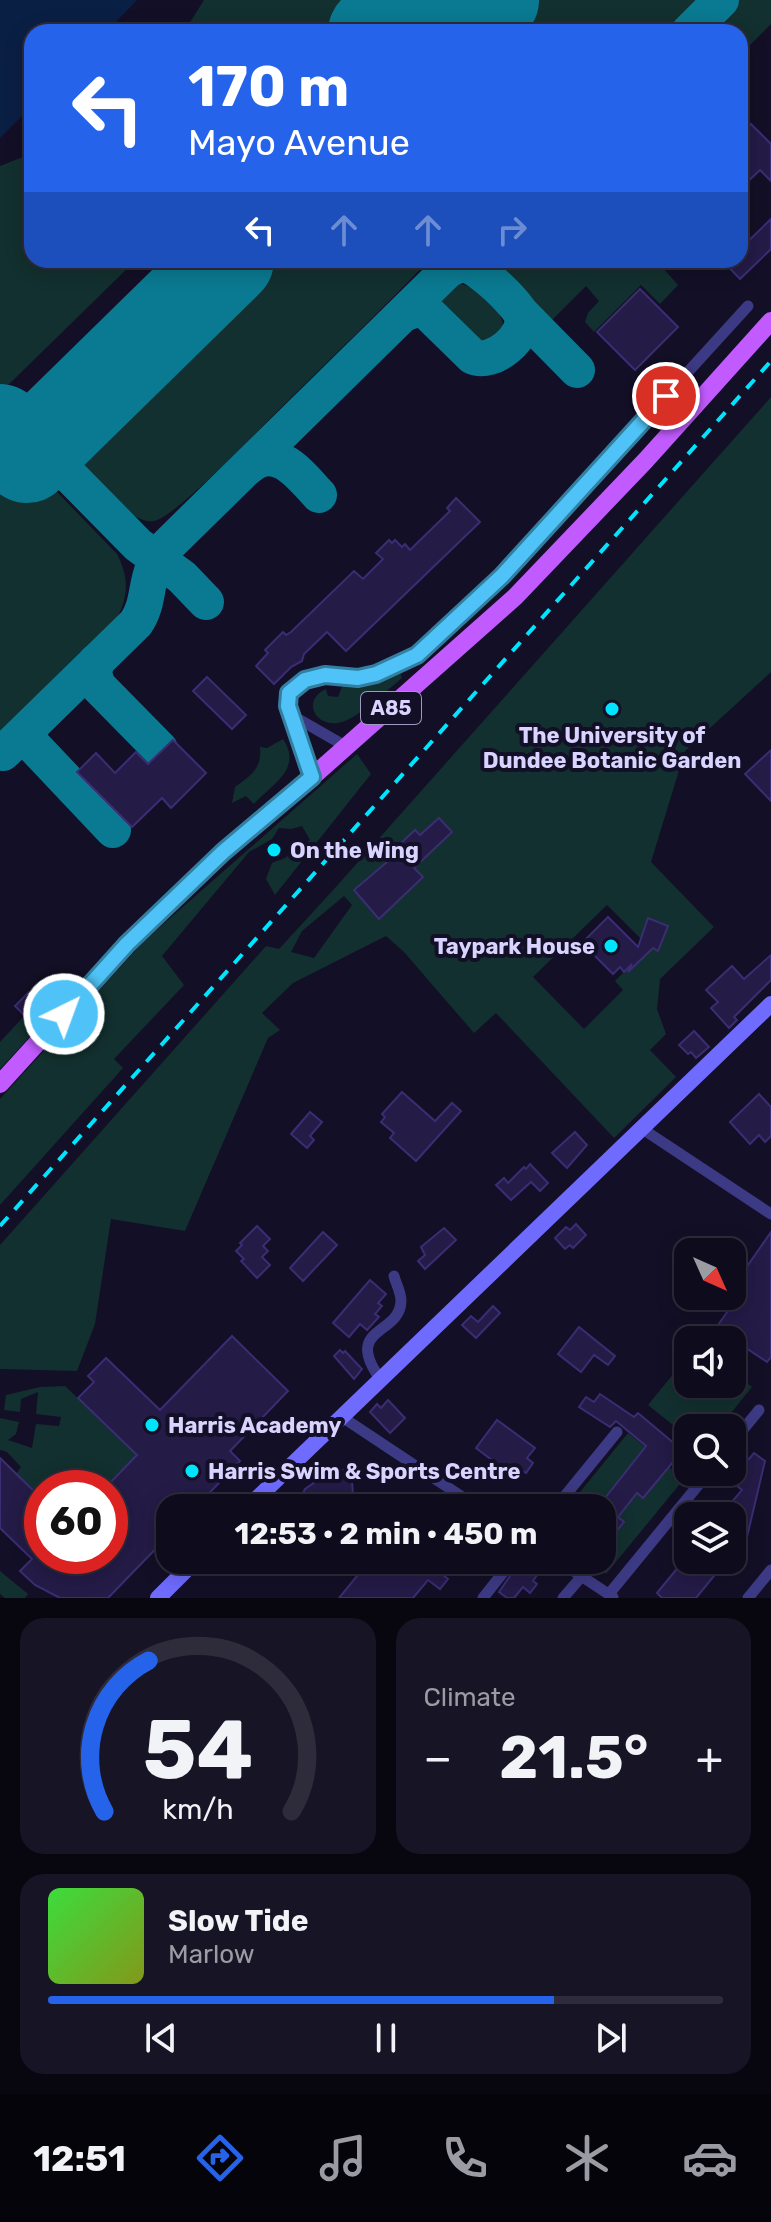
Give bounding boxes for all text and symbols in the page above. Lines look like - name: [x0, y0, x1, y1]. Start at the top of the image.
- text: 170 m: [188, 54, 349, 120]
- icon: left: [56, 56, 160, 160]
- text: Mayo Avenue: [188, 121, 410, 164]
- icon: left: [238, 208, 282, 252]
- icon: ahead: [322, 208, 366, 252]
- icon: ahead: [406, 208, 450, 252]
- icon: right: [490, 208, 534, 252]
- pin: [632, 362, 700, 430]
- icon: arrive: [644, 374, 688, 418]
- road number: A85: [361, 692, 421, 724]
- marker: The University of Dundee Botanic Garden: [603, 700, 621, 718]
- place label: The University of Dundee Botanic Garden: [483, 722, 741, 774]
- place label: On the Wing: [290, 837, 419, 864]
- marker: On the Wing: [265, 841, 283, 859]
- place label: Taypark House: [434, 933, 595, 960]
- marker: Taypark House: [602, 937, 620, 955]
- position arrow: [22, 972, 106, 1056]
- north arrow: [674, 1238, 746, 1310]
- map controls: [674, 1238, 746, 1574]
- button: sound: [674, 1326, 746, 1398]
- place label: Harris Academy: [168, 1412, 341, 1439]
- button: search: [674, 1414, 746, 1486]
- marker: Harris Academy: [143, 1416, 161, 1434]
- place label: Harris Swim & Sports Centre: [208, 1458, 520, 1485]
- marker: Harris Swim & Sports Centre: [183, 1462, 201, 1480]
- speed limit sign: 60: [24, 1470, 128, 1574]
- button: layers: [674, 1502, 746, 1574]
- text: 12:53 · 2 min · 450 m: [234, 1516, 538, 1552]
- text: Climate: [424, 1682, 516, 1713]
- text: 54: [142, 1700, 253, 1799]
- text: 21.5°: [499, 1722, 648, 1793]
- text: −: [424, 1732, 452, 1784]
- text: +: [696, 1732, 723, 1784]
- text: km/h: [162, 1792, 233, 1826]
- text: Slow Tide: [168, 1903, 308, 1939]
- text: Marlow: [168, 1939, 255, 1970]
- icon: previous: [139, 2016, 183, 2060]
- icon: pause: [364, 2016, 408, 2060]
- icon: next: [589, 2016, 633, 2060]
- icon: directions: [192, 2130, 248, 2186]
- icon: music: [315, 2130, 371, 2186]
- icon: phone: [437, 2130, 493, 2186]
- icon: climate: [559, 2130, 615, 2186]
- icon: car: [682, 2130, 738, 2186]
- text: 12:51: [33, 2137, 126, 2180]

